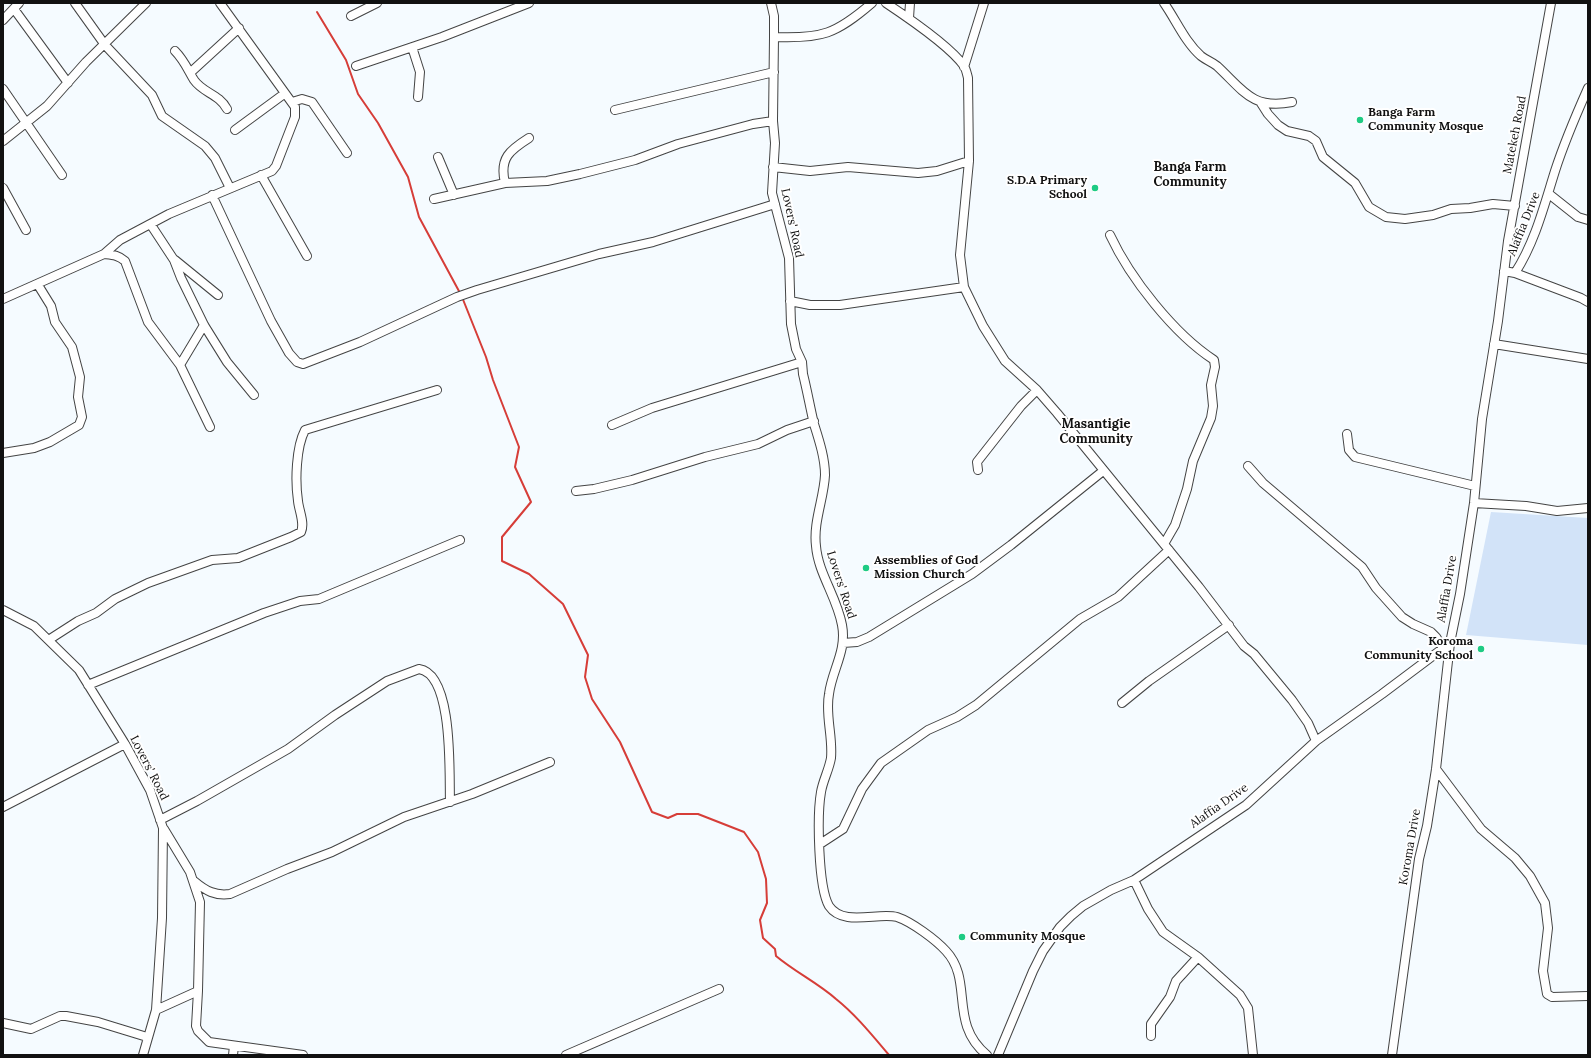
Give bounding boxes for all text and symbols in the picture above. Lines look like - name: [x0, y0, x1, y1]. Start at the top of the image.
- street label: Matekeh Road: [1500, 95, 1530, 175]
- place label: Banga Farm Community Mosque: [1368, 106, 1483, 134]
- marker: Banga Farm Community Mosque: [1355, 115, 1365, 125]
- district label: Banga Farm Community: [1153, 159, 1227, 190]
- place label: S.D.A Primary School: [1007, 174, 1087, 202]
- marker: S.D.A Primary School: [1090, 183, 1100, 193]
- street label: Lovers' Road: [778, 187, 806, 259]
- street label: Alaffia Drive: [1505, 190, 1543, 258]
- district label: Masantigie Community: [1059, 416, 1133, 447]
- street label: Lovers' Road: [823, 549, 859, 621]
- place label: Assemblies of God Mission Church: [874, 554, 978, 582]
- street label: Alaffia Drive: [1434, 554, 1460, 624]
- marker: Assemblies of God Mission Church: [861, 563, 871, 573]
- place label: Koroma Community School: [1364, 635, 1473, 663]
- marker: Koroma Community School: [1476, 644, 1486, 654]
- street label: Lovers' Road: [127, 733, 171, 803]
- street label: Alaffia Drive: [1187, 781, 1251, 831]
- street label: Koroma Drive: [1396, 808, 1424, 886]
- place label: Community Mosque: [970, 930, 1085, 944]
- marker: Community Mosque: [957, 932, 967, 942]

